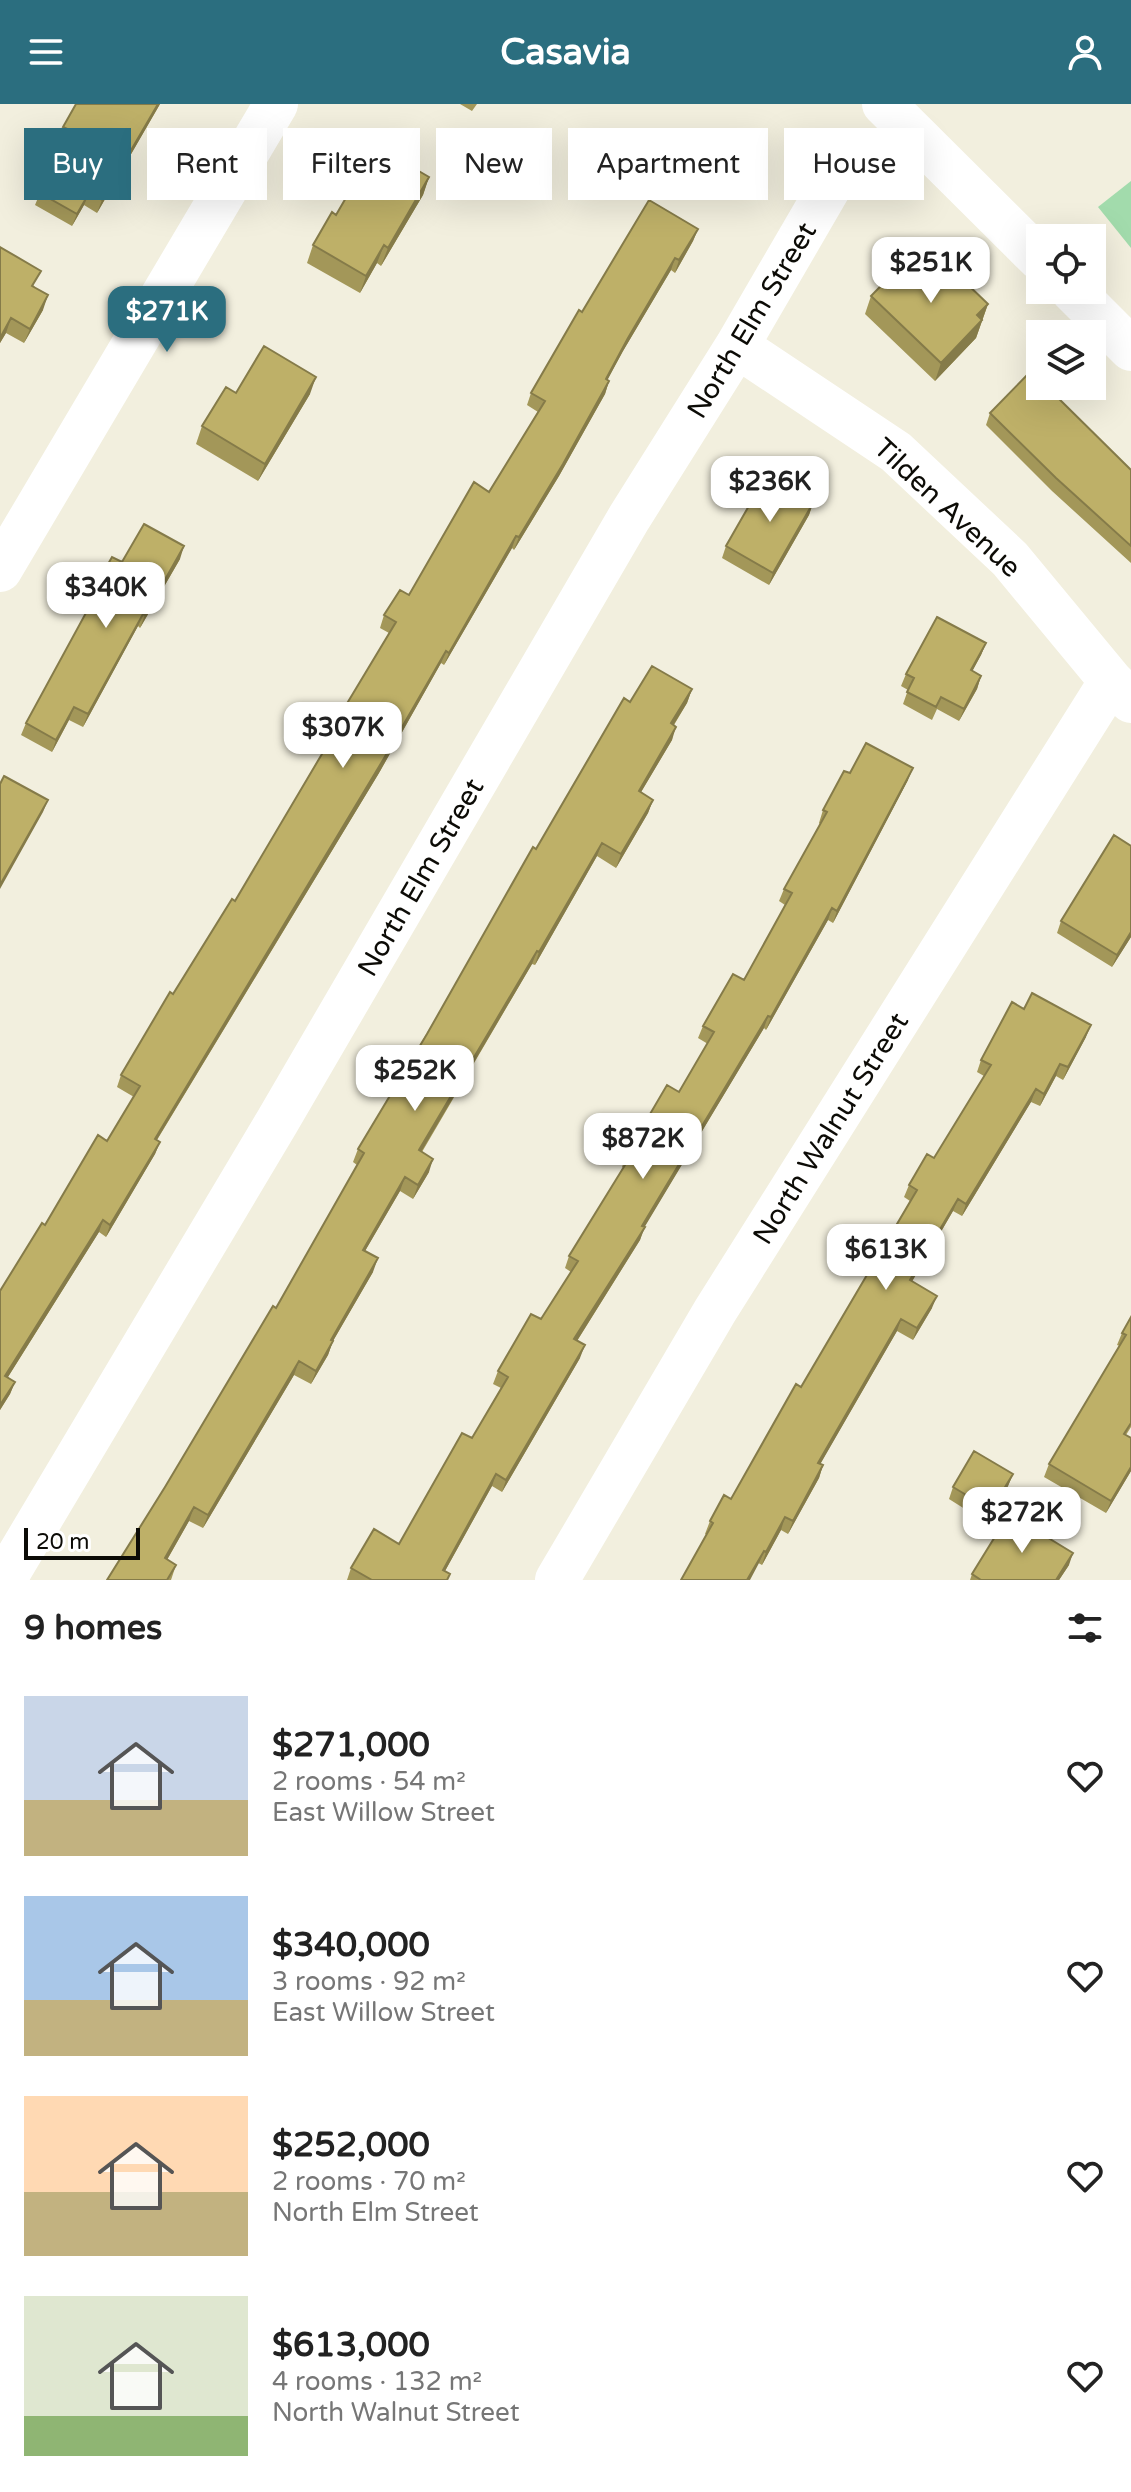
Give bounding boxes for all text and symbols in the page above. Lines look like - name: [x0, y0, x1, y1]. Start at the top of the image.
- icon: menu: [24, 30, 68, 74]
- icon: person: [1063, 30, 1107, 74]
- text: Casavia: [500, 31, 631, 74]
- chip: Buy: [24, 128, 131, 200]
- chip: Rent: [147, 128, 267, 200]
- chip: Filters: [283, 128, 420, 200]
- chip: New: [436, 128, 552, 200]
- chip: Apartment: [568, 128, 768, 200]
- chip: House: [784, 128, 924, 200]
- street label: North Elm Street: [680, 216, 824, 425]
- map controls: [1026, 224, 1106, 400]
- button: locate: [1026, 224, 1106, 304]
- pin: $251K: [875, 237, 987, 305]
- text: $251K: [890, 247, 972, 278]
- pin: $271K: [111, 286, 223, 354]
- text: $271K: [126, 296, 208, 327]
- button: layers: [1026, 320, 1106, 400]
- street label: Tilden Avenue: [867, 431, 1028, 585]
- pin: $236K: [714, 456, 826, 524]
- text: $236K: [729, 466, 811, 497]
- pin: $340K: [50, 562, 162, 630]
- text: $340K: [65, 572, 147, 603]
- pin: $307K: [287, 702, 399, 770]
- text: $307K: [302, 712, 384, 743]
- street label: North Elm Street: [350, 772, 491, 982]
- street label: North Walnut Street: [746, 1006, 916, 1251]
- pin: $252K: [359, 1045, 471, 1113]
- text: $252K: [374, 1055, 456, 1086]
- pin: $872K: [587, 1113, 699, 1181]
- text: $872K: [602, 1123, 684, 1154]
- pin: $613K: [830, 1224, 942, 1292]
- text: $613K: [845, 1234, 927, 1265]
- pin: $272K: [966, 1487, 1078, 1555]
- text: $272K: [981, 1497, 1063, 1528]
- scale bar: [24, 1524, 140, 1560]
- text: 20 m: [36, 1529, 90, 1555]
- icon: filters: [1063, 1606, 1107, 1650]
- text: 9 homes: [24, 1608, 162, 1649]
- text: $271,000: [272, 1725, 430, 1766]
- icon: home: [88, 1728, 184, 1824]
- icon: heart: [1063, 1754, 1107, 1798]
- text: 2 rooms · 54 m²: [272, 1766, 466, 1797]
- text: East Willow Street: [272, 1797, 495, 1828]
- text: $340,000: [272, 1925, 430, 1966]
- icon: home: [88, 1928, 184, 2024]
- icon: heart: [1063, 1954, 1107, 1998]
- text: 3 rooms · 92 m²: [272, 1966, 466, 1997]
- text: East Willow Street: [272, 1997, 495, 2028]
- text: $252,000: [272, 2125, 430, 2166]
- icon: home: [88, 2128, 184, 2224]
- icon: heart: [1063, 2154, 1107, 2198]
- text: 2 rooms · 70 m²: [272, 2166, 466, 2197]
- text: North Elm Street: [272, 2197, 479, 2228]
- text: $613,000: [272, 2325, 430, 2366]
- icon: home: [88, 2328, 184, 2424]
- icon: heart: [1063, 2354, 1107, 2398]
- text: 4 rooms · 132 m²: [272, 2366, 482, 2397]
- text: North Walnut Street: [272, 2397, 520, 2428]

